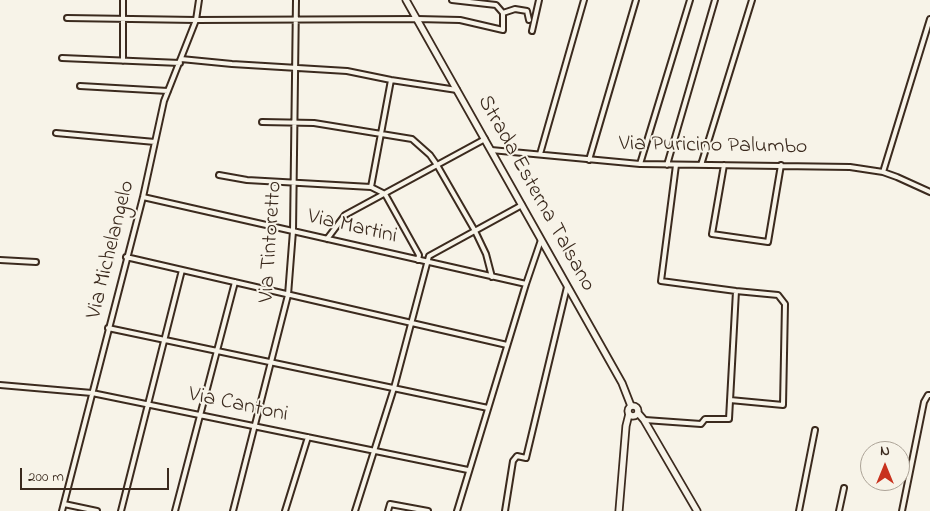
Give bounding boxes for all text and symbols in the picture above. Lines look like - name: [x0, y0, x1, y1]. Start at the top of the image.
- street label: Strada Esterna Talsano: [470, 91, 600, 297]
- street label: Via Puricino Palumbo: [618, 132, 808, 162]
- street label: Via Michelangelo: [82, 178, 142, 322]
- street label: Via Tintoretto: [255, 180, 289, 304]
- street label: Via Martini: [305, 205, 399, 251]
- street label: Via Cantoni: [186, 383, 290, 429]
- north arrow: [860, 441, 910, 491]
- text: N: [880, 441, 890, 462]
- scale bar: [22, 458, 171, 490]
- text: 200 m: [28, 466, 64, 488]

